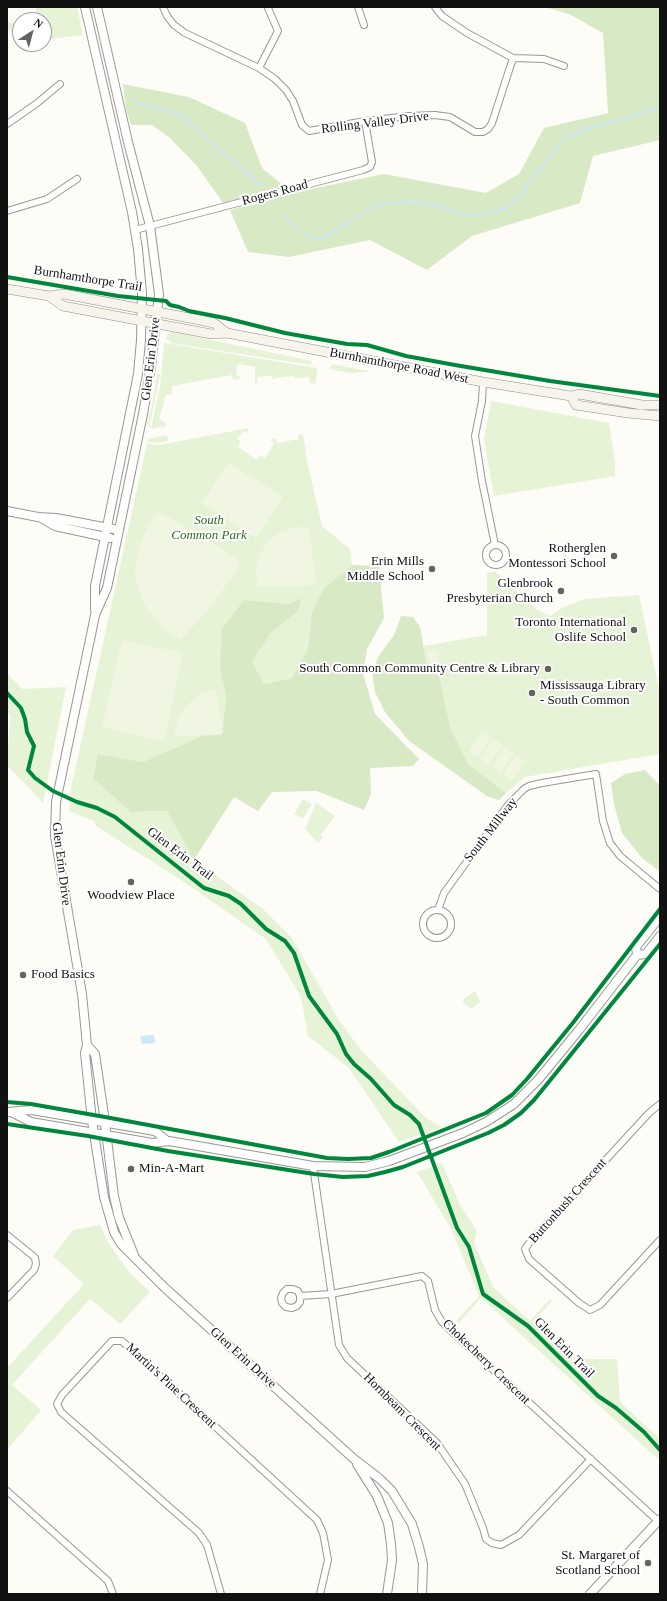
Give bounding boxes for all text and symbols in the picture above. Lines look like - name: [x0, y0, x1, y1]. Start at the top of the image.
- north arrow: [12, 12, 52, 52]
- text: N: [32, 16, 45, 30]
- street label: Rolling Valley Drive: [320, 109, 430, 137]
- street label: Rogers Road: [240, 177, 310, 209]
- street label: Burnhamthorpe Trail: [33, 263, 143, 295]
- street label: Glen Erin Drive: [138, 316, 164, 402]
- street label: Burnhamthorpe Road West: [328, 345, 470, 387]
- park label: South Common Park: [171, 513, 247, 544]
- place label: Rotherglen Montessori School: [508, 541, 606, 572]
- marker: Rotherglen Montessori School: [609, 551, 619, 561]
- place label: Erin Mills Middle School: [347, 554, 424, 585]
- marker: Erin Mills Middle School: [427, 564, 437, 574]
- place label: Glenbrook Presbyterian Church: [446, 576, 553, 607]
- marker: Glenbrook Presbyterian Church: [556, 586, 566, 596]
- place label: Toronto International Oslife School: [515, 615, 626, 646]
- marker: Toronto International Oslife School: [629, 625, 639, 635]
- place label: South Common Community Centre & Library: [299, 661, 540, 677]
- marker: South Common Community Centre & Library: [543, 664, 553, 674]
- place label: Mississauga Library - South Common: [540, 678, 646, 709]
- marker: Mississauga Library - South Common: [527, 688, 537, 698]
- street label: South Millway: [461, 795, 521, 865]
- street label: Glen Erin Drive: [48, 821, 74, 907]
- street label: Glen Erin Trail: [144, 824, 216, 884]
- marker: Woodview Place: [126, 877, 136, 887]
- place label: Woodview Place: [87, 888, 175, 904]
- place label: Food Basics: [31, 967, 95, 983]
- marker: Food Basics: [18, 970, 28, 980]
- street label: Buttonbush Crescent: [526, 1155, 610, 1247]
- place label: Min-A-Mart: [139, 1161, 204, 1177]
- marker: Min-A-Mart: [126, 1164, 136, 1174]
- street label: Glen Erin Trail: [531, 1315, 597, 1381]
- street label: Chokecherry Crescent: [439, 1316, 533, 1408]
- street label: Glen Erin Drive: [207, 1324, 279, 1392]
- street label: Martin's Pine Crescent: [123, 1340, 219, 1432]
- street label: Hornbeam Crescent: [360, 1370, 444, 1454]
- place label: St. Margaret of Scotland School: [555, 1548, 640, 1579]
- marker: St. Margaret of Scotland School: [643, 1558, 653, 1568]

